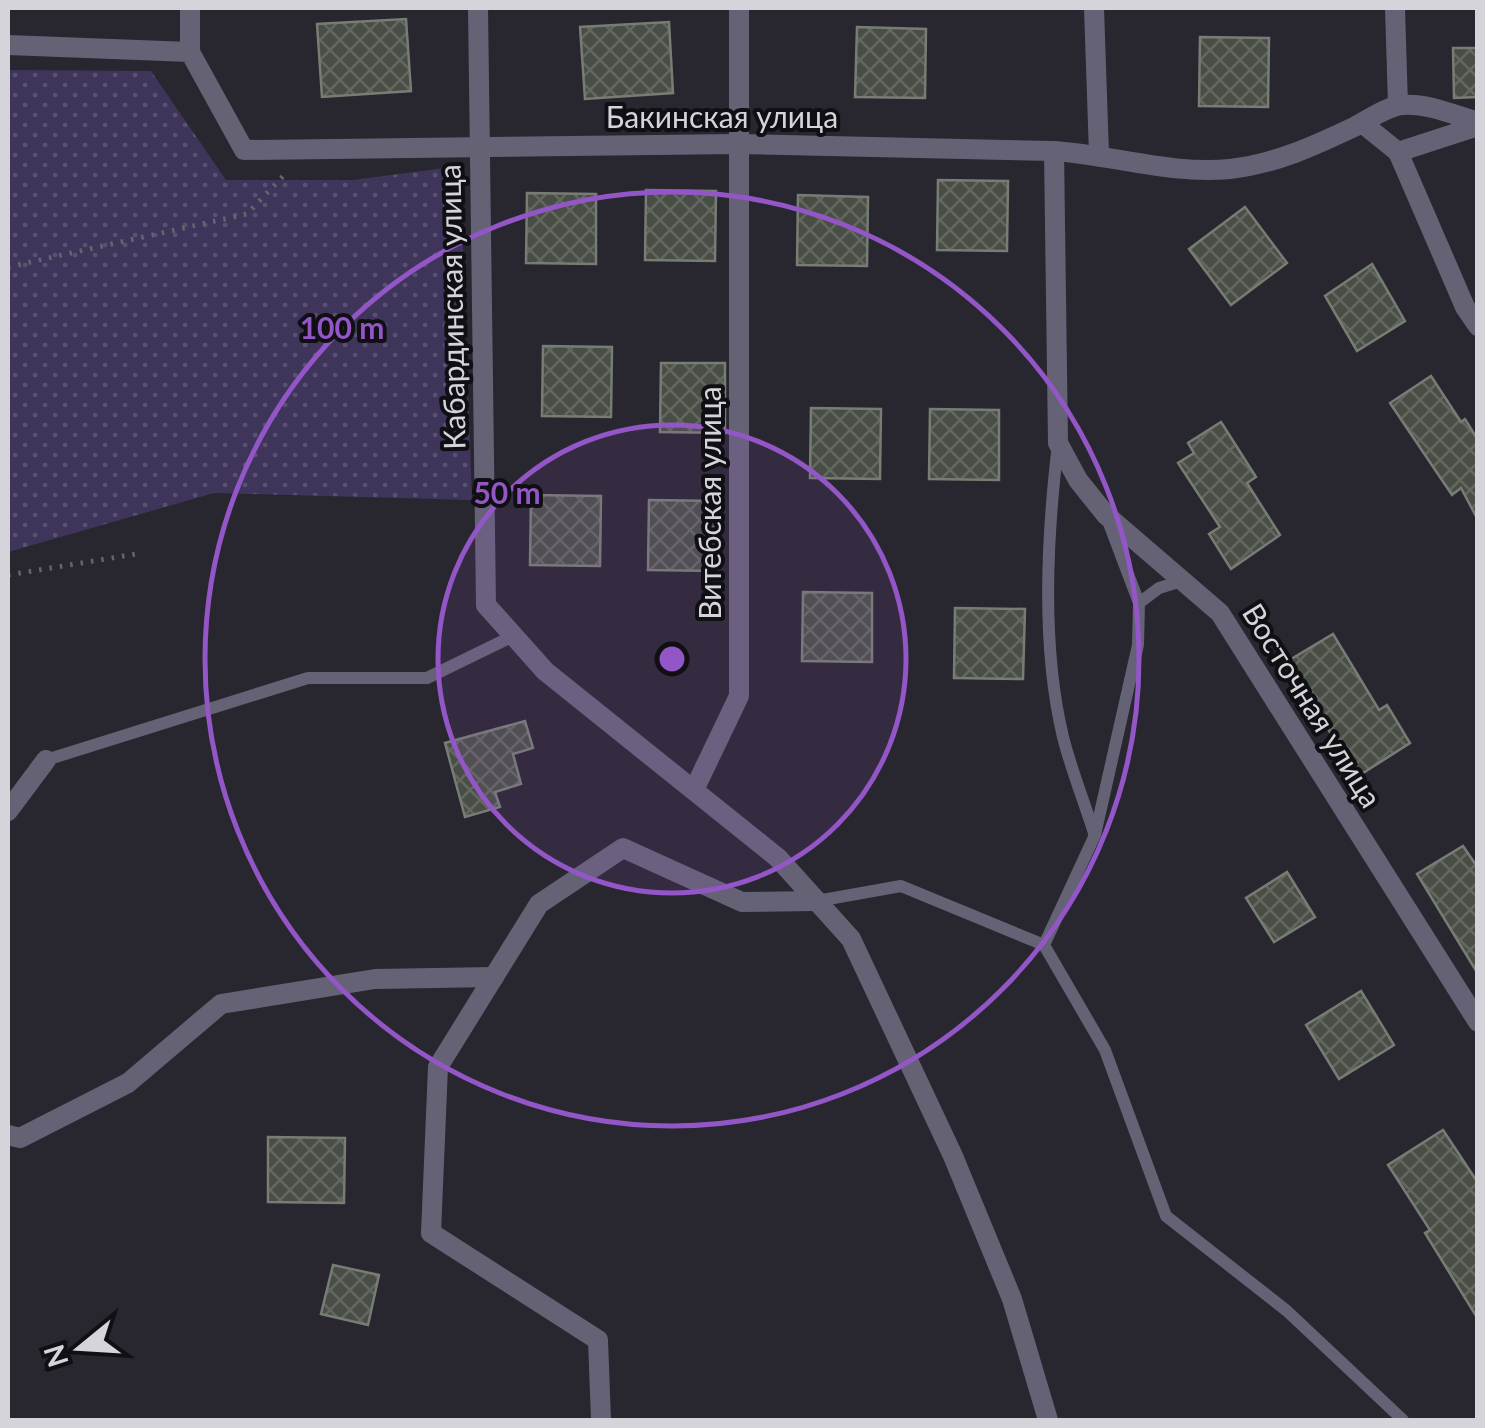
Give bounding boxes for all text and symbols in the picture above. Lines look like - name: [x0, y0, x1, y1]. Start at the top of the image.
- street label: Бакинская улица: [606, 98, 838, 134]
- street label: Кабардинская улица: [431, 164, 471, 450]
- text: 100 m: [300, 309, 384, 345]
- street label: Витебская улица: [691, 386, 727, 620]
- text: 50 m: [473, 474, 541, 510]
- street label: Восточная улица: [1236, 596, 1390, 814]
- centre of rings: [654, 641, 690, 677]
- north arrow: [30, 1298, 130, 1398]
- text: N: [36, 1341, 75, 1372]

